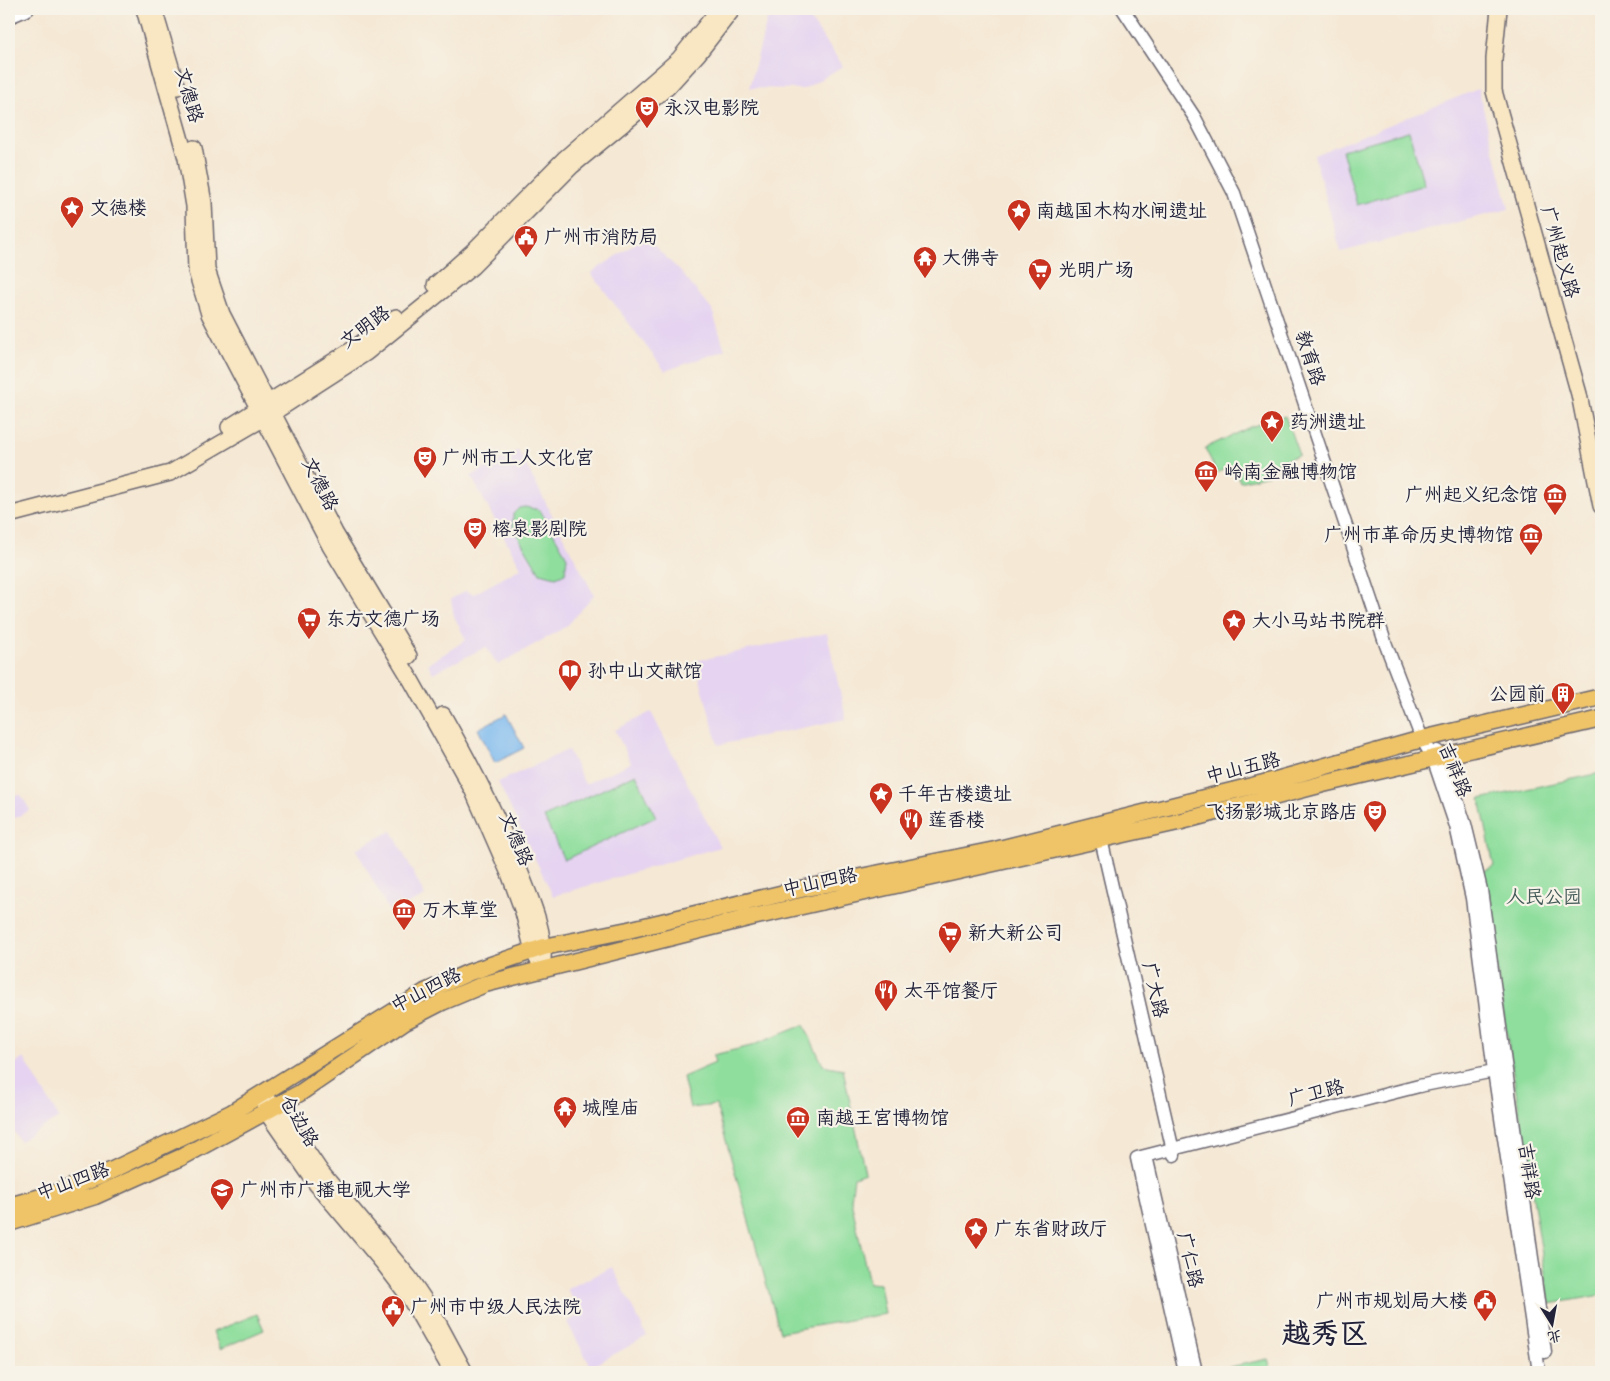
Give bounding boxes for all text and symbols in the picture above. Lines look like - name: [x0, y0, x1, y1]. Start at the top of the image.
- street label: 文德路: [171, 65, 207, 125]
- theatre icon: 永汉电影院: [634, 95, 660, 129]
- place label: 永汉电影院: [664, 97, 759, 119]
- place icon: 文徳楼: [59, 195, 85, 229]
- place label: 文徳楼: [90, 197, 147, 219]
- place icon: 南越国木构水闸遗址: [1006, 198, 1032, 232]
- place label: 南越国木构水闸遗址: [1036, 200, 1207, 222]
- street label: 广州起义路: [1536, 203, 1584, 301]
- public building icon: 广州市消防局: [513, 224, 539, 258]
- place label: 广州市消防局: [544, 226, 658, 248]
- temple icon: 大佛寺: [912, 245, 938, 279]
- place label: 大佛寺: [942, 247, 999, 269]
- supermarket icon: 光明广场: [1027, 257, 1053, 291]
- place label: 光明广场: [1058, 259, 1134, 281]
- street label: 文明路: [336, 301, 394, 353]
- street label: 教育路: [1291, 327, 1329, 389]
- place icon: 药洲遗址: [1259, 409, 1285, 443]
- place label: 药洲遗址: [1290, 411, 1366, 433]
- theatre icon: 广州市工人文化宫: [412, 445, 438, 479]
- place label: 广州市工人文化宫: [442, 447, 594, 469]
- street label: 文德路: [297, 454, 343, 514]
- museum icon: 岭南金融博物馆: [1193, 459, 1219, 493]
- place label: 岭南金融博物馆: [1224, 461, 1357, 483]
- museum icon: 广州起义纪念馆: [1542, 482, 1568, 516]
- place label: 广州起义纪念馆: [1405, 484, 1538, 506]
- theatre icon: 榕泉影剧院: [462, 516, 488, 550]
- place label: 榕泉影剧院: [492, 518, 587, 540]
- museum icon: 广州市革命历史博物馆: [1518, 522, 1544, 556]
- place label: 广州市革命历史博物馆: [1324, 524, 1514, 546]
- supermarket icon: 东方文德广场: [296, 606, 322, 640]
- place label: 东方文德广场: [326, 608, 440, 630]
- place icon: 大小马站书院群: [1221, 608, 1247, 642]
- place label: 大小马站书院群: [1252, 610, 1385, 632]
- library icon: 孙中山文献馆: [557, 658, 583, 692]
- place label: 孙中山文献馆: [588, 660, 702, 682]
- building icon: 公园前: [1550, 681, 1576, 715]
- place label: 公园前: [1489, 683, 1546, 705]
- street label: 吉祥路: [1434, 739, 1476, 801]
- street label: 中山五路: [1203, 748, 1283, 788]
- place icon: 千年古楼遗址: [868, 781, 894, 815]
- place label: 千年古楼遗址: [898, 783, 1012, 805]
- theatre icon: 飞扬影城北京路店: [1362, 799, 1388, 833]
- place label: 飞扬影城北京路店: [1206, 801, 1358, 823]
- restaurant icon: 莲香楼: [898, 807, 924, 841]
- street label: 文德路: [495, 808, 537, 870]
- place label: 莲香楼: [928, 809, 985, 831]
- street label: 中山四路: [781, 863, 859, 901]
- park label: 人民公园: [1506, 886, 1582, 908]
- museum icon: 万木草堂: [391, 897, 417, 931]
- place label: 万木草堂: [422, 899, 498, 921]
- supermarket icon: 新大新公司: [937, 920, 963, 954]
- place label: 新大新公司: [968, 922, 1063, 944]
- street label: 广大路: [1138, 960, 1172, 1020]
- street label: 中山四路: [387, 963, 465, 1017]
- restaurant icon: 太平馆餐厅: [873, 978, 899, 1012]
- place label: 太平馆餐厅: [904, 980, 999, 1002]
- street label: 广卫路: [1286, 1075, 1346, 1111]
- street label: 仓边路: [275, 1091, 323, 1151]
- temple icon: 城隍庙: [552, 1095, 578, 1129]
- place label: 城隍庙: [582, 1097, 639, 1119]
- museum icon: 南越王宫博物馆: [785, 1105, 811, 1139]
- place label: 南越王宫博物馆: [816, 1107, 949, 1129]
- street label: 吉祥路: [1514, 1141, 1544, 1201]
- street label: 中山四路: [34, 1158, 112, 1204]
- school or university icon: 广州市广播电视大学: [209, 1177, 235, 1211]
- place label: 广州市广播电视大学: [240, 1179, 411, 1201]
- place icon: 广东省财政厅: [963, 1216, 989, 1250]
- place label: 广东省财政厅: [994, 1218, 1108, 1240]
- street label: 广仁路: [1173, 1230, 1207, 1290]
- public building icon: 广州市规划局大楼: [1472, 1288, 1498, 1322]
- place label: 广州市规划局大楼: [1316, 1290, 1468, 1312]
- public building icon: 广州市中级人民法院: [380, 1294, 406, 1328]
- place label: 广州市中级人民法院: [410, 1296, 581, 1318]
- north arrow: [1528, 1298, 1578, 1348]
- district label: 越秀区: [1281, 1317, 1369, 1350]
- text: 北: [1546, 1327, 1563, 1346]

